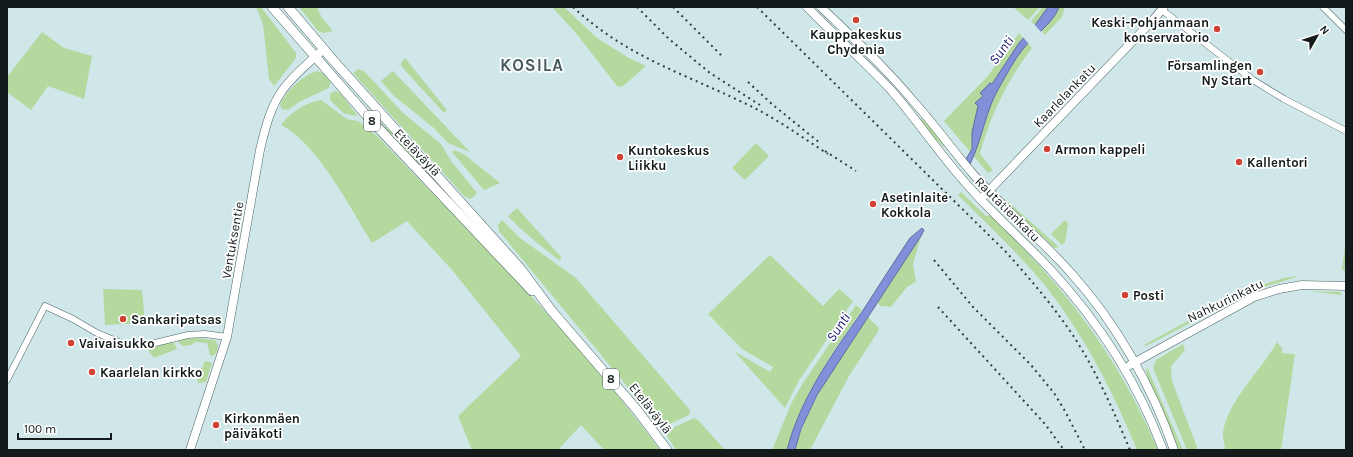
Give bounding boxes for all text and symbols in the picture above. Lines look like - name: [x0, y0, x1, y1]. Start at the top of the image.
- marker: Kauppakeskus Chydenia: [851, 15, 861, 25]
- place label: Keski-Pohjanmaan konservatorio: [1091, 15, 1209, 45]
- north arrow: [1297, 16, 1337, 56]
- text: N: [1317, 23, 1332, 37]
- marker: Keski-Pohjanmaan konservatorio: [1212, 24, 1222, 34]
- place label: Kauppakeskus Chydenia: [810, 27, 902, 57]
- water label: Sunti: [985, 32, 1018, 68]
- district label: KOSILA: [500, 55, 564, 75]
- place label: Församlingen Ny Start: [1167, 58, 1252, 88]
- street label: Kaarlelankatu: [1030, 60, 1099, 130]
- marker: Församlingen Ny Start: [1255, 67, 1265, 77]
- road number: 8: [364, 111, 380, 131]
- street label: Eteläväylä: [391, 125, 444, 179]
- place label: Armon kappeli: [1055, 142, 1146, 157]
- place label: Kuntokeskus Liikku: [628, 143, 710, 173]
- marker: Armon kappeli: [1042, 144, 1052, 154]
- marker: Kuntokeskus Liikku: [615, 152, 625, 162]
- place label: Kallentori: [1247, 155, 1308, 170]
- marker: Kallentori: [1234, 157, 1244, 167]
- street label: Rautatienkatu: [972, 174, 1043, 245]
- place label: Asetinlaite Kokkola: [881, 190, 948, 220]
- marker: Asetinlaite Kokkola: [868, 199, 878, 209]
- street label: Ventuksentie: [218, 200, 247, 280]
- street label: Nahkurinkatu: [1185, 276, 1266, 325]
- place label: Posti: [1133, 288, 1164, 303]
- marker: Posti: [1120, 290, 1130, 300]
- water label: Sunti: [823, 309, 854, 345]
- place label: Sankaripatsas: [131, 312, 222, 327]
- marker: Sankaripatsas: [118, 314, 128, 324]
- place label: Vaivaisukko: [79, 336, 155, 351]
- marker: Vaivaisukko: [66, 338, 76, 348]
- place label: Kaarlelan kirkko: [100, 365, 202, 380]
- marker: Kaarlelan kirkko: [87, 367, 97, 377]
- road number: 8: [603, 369, 619, 389]
- street label: Eteläväylä: [626, 380, 675, 437]
- place label: Kirkonmäen päiväkoti: [224, 411, 300, 441]
- scale bar: [18, 415, 111, 441]
- marker: Kirkonmäen päiväkoti: [211, 420, 221, 430]
- text: 100 m: [24, 422, 56, 436]

